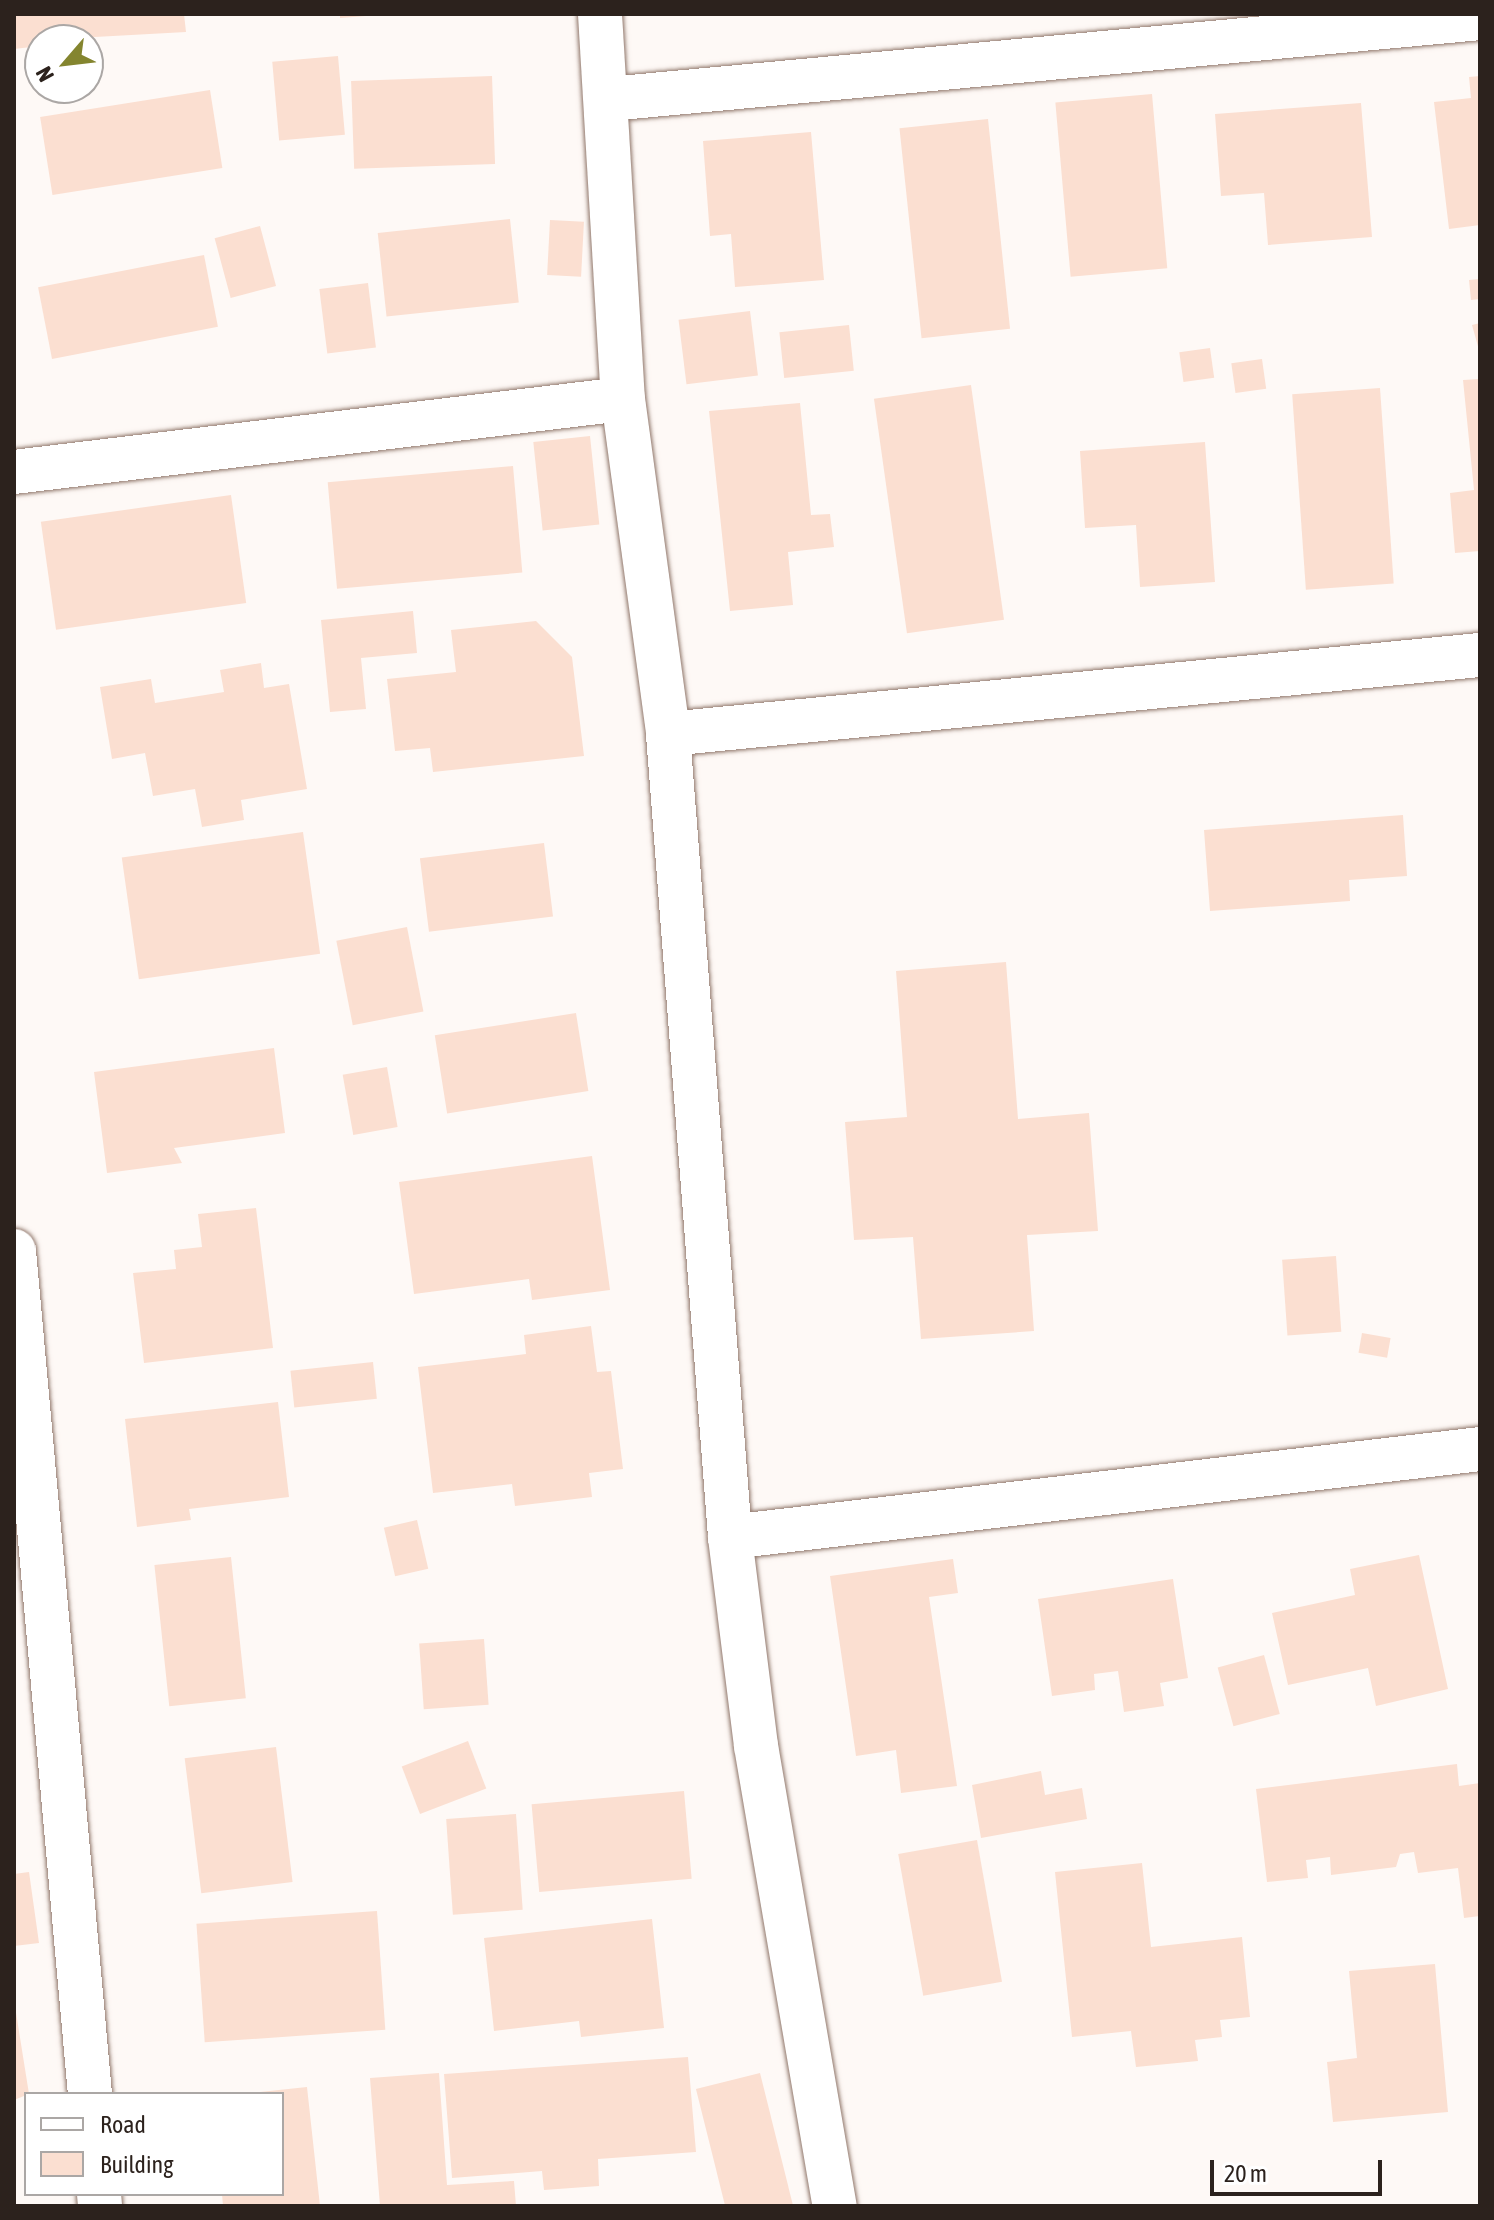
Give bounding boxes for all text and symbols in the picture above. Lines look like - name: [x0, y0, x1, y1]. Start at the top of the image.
- north arrow: [24, 24, 104, 104]
- text: N: [30, 62, 59, 86]
- legend: [24, 2092, 284, 2196]
- text: Road: [100, 2111, 146, 2138]
- scale bar: [1214, 2144, 1386, 2194]
- text: Building: [100, 2151, 173, 2178]
- text: 20 m: [1224, 2160, 1267, 2187]

